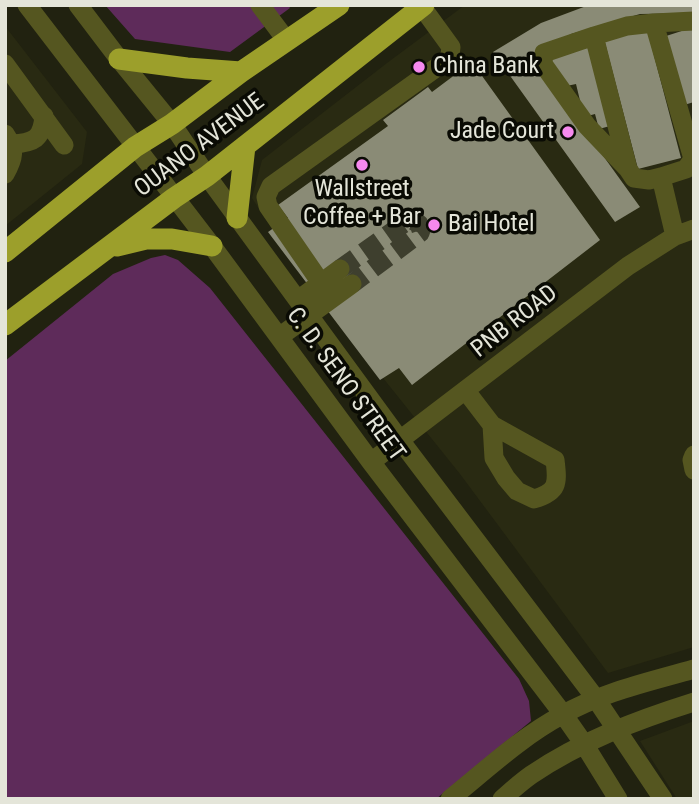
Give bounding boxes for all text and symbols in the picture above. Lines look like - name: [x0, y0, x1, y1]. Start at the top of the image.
- place label: China Bank: [433, 53, 539, 81]
- marker: China Bank: [411, 59, 427, 75]
- street label: OUANO AVENUE: [130, 88, 270, 204]
- place label: Jade Court: [450, 118, 554, 146]
- marker: Jade Court: [560, 124, 576, 140]
- marker: Wallstreet Coffee + Bar: [354, 157, 370, 173]
- place label: Wallstreet Coffee + Bar: [303, 176, 421, 232]
- place label: Bai Hotel: [448, 211, 534, 239]
- marker: Bai Hotel: [426, 217, 442, 233]
- street label: PNB ROAD: [466, 279, 564, 365]
- street label: C. D. SENO STREET: [280, 302, 410, 468]

